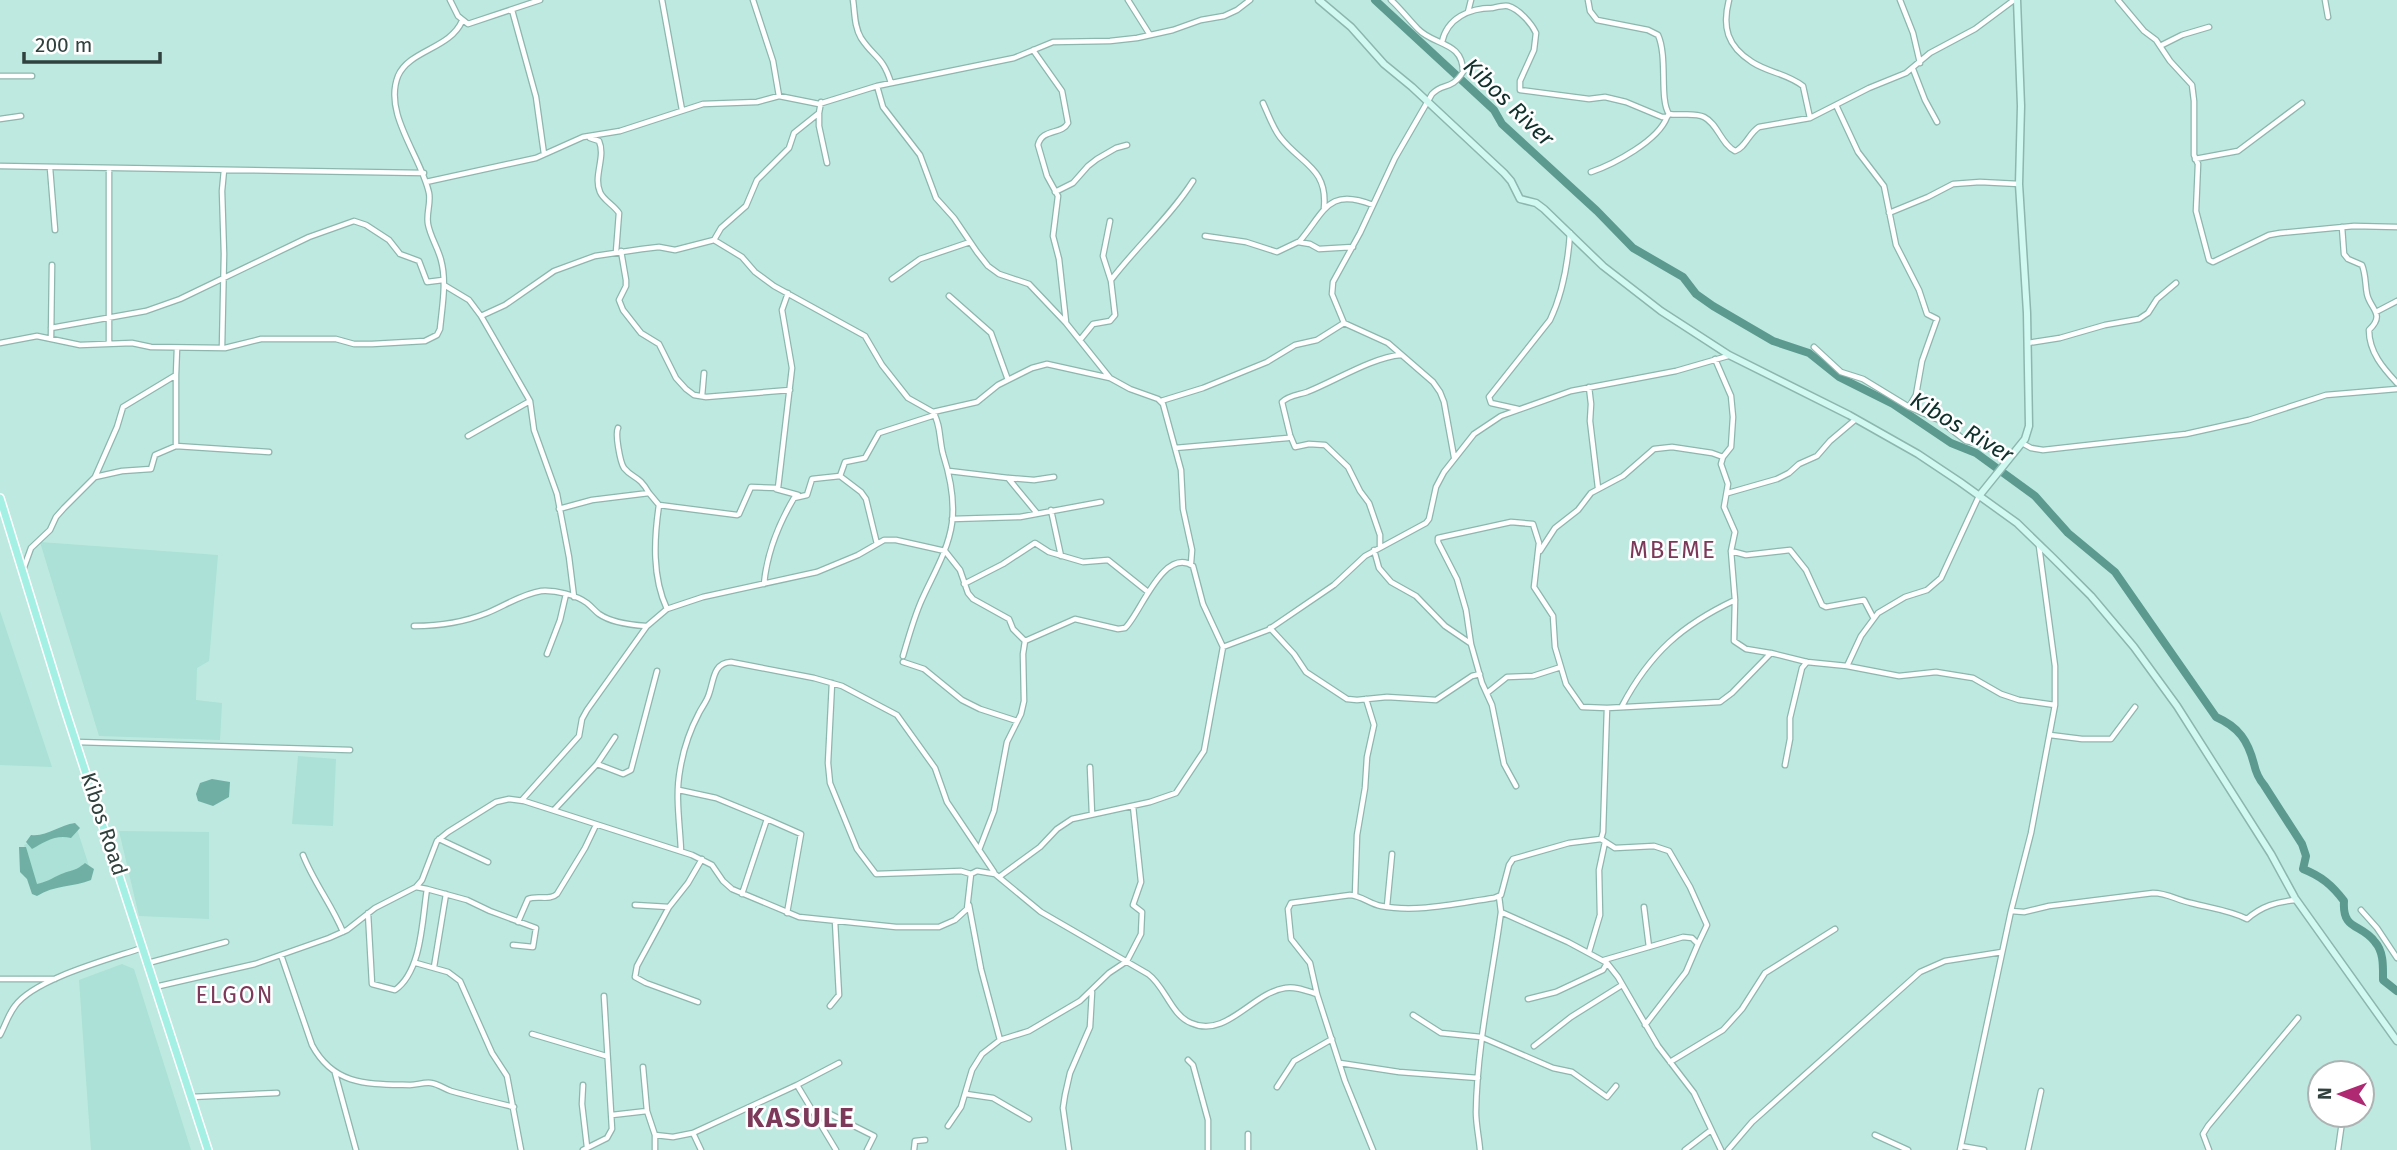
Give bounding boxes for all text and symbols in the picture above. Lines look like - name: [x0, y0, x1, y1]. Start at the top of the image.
- scale bar: [24, 21, 161, 65]
- text: 200 m: [35, 32, 92, 58]
- water label: Kibos River: [1458, 52, 1561, 153]
- water label: Kibos River: [1906, 385, 2020, 469]
- district label: MBEME: [1629, 536, 1717, 564]
- street label: Kibos Road: [75, 769, 133, 879]
- district label: ELGON: [196, 981, 274, 1009]
- north arrow: [2306, 1059, 2376, 1129]
- text: N: [2313, 1087, 2336, 1100]
- district label: KASULE: [746, 1101, 856, 1134]

